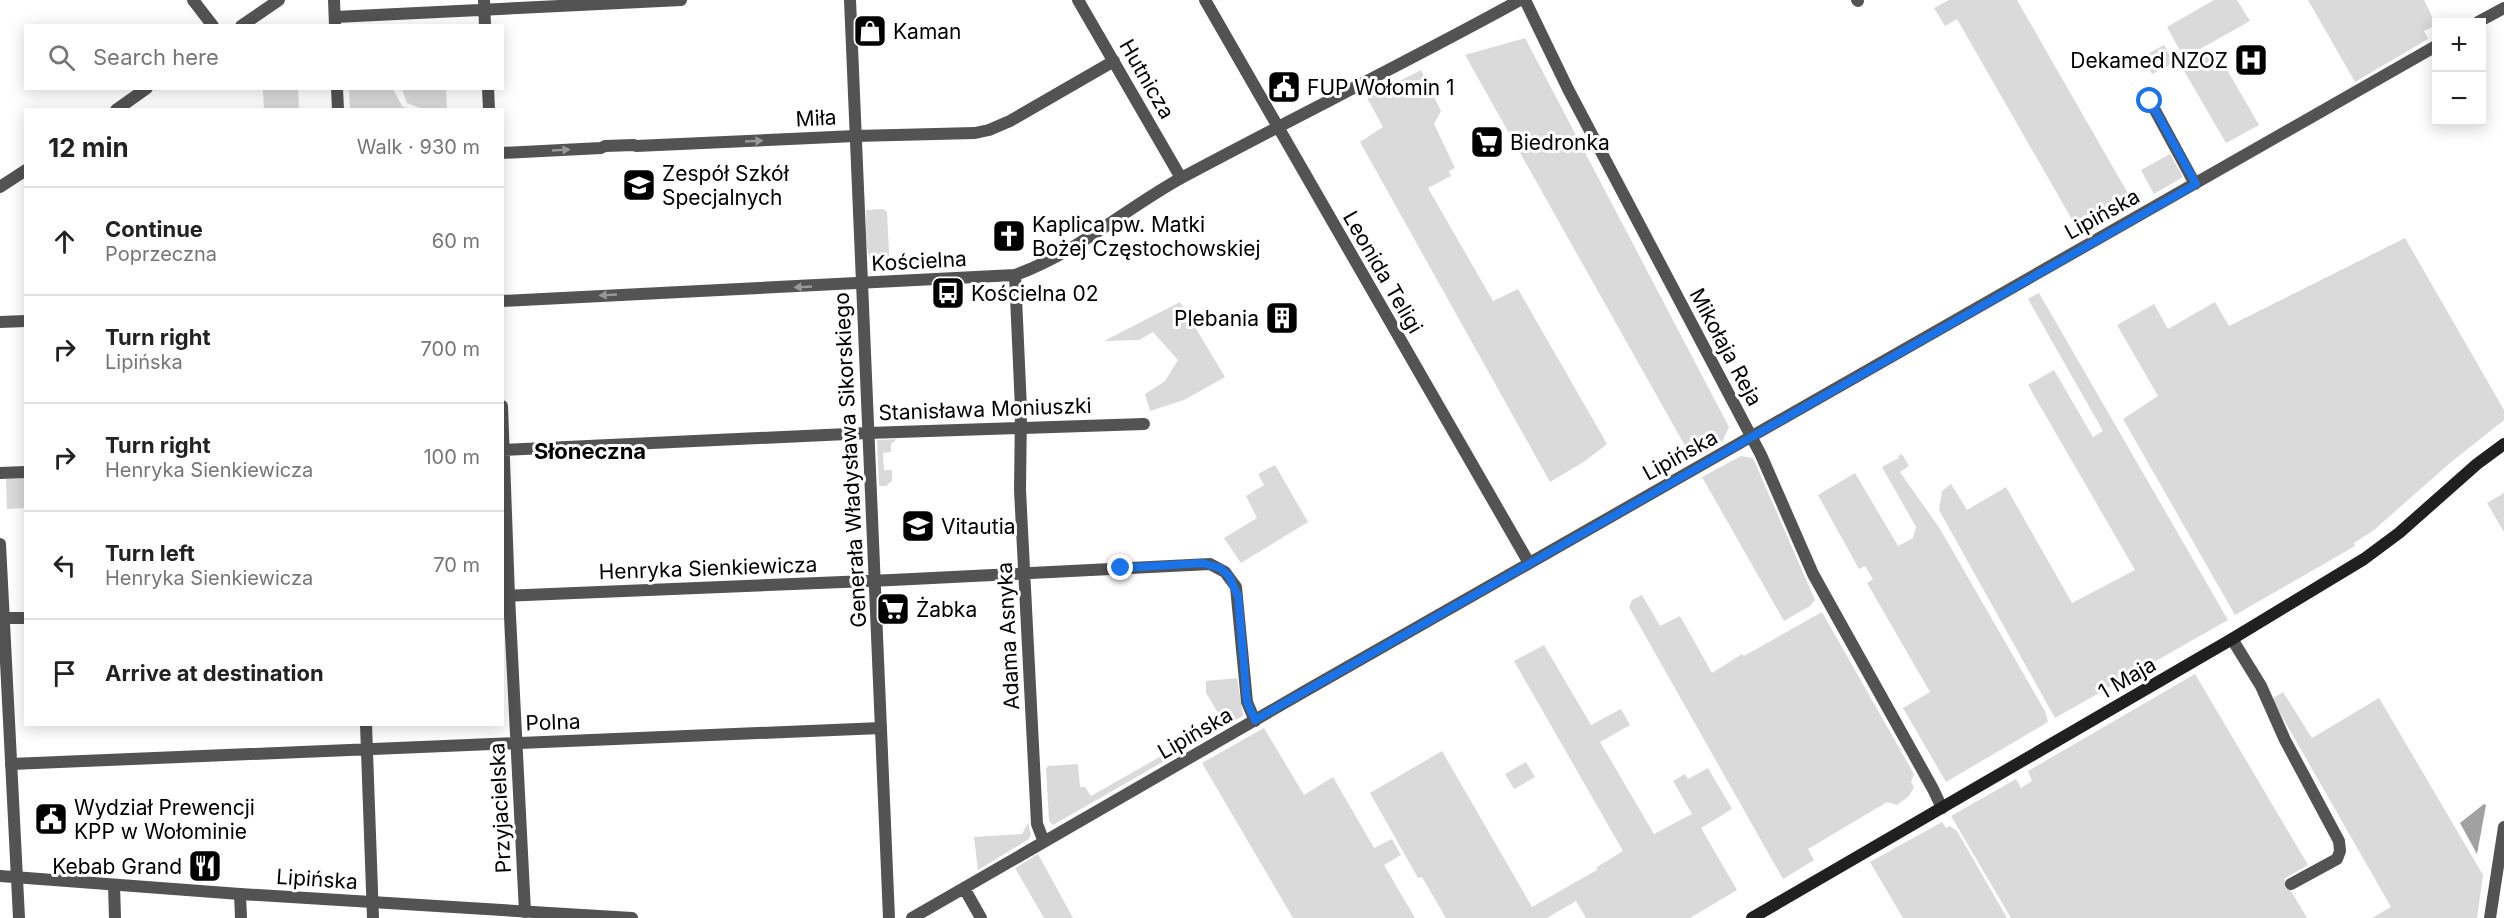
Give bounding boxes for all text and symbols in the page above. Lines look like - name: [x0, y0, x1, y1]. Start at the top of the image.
- shop icon: Kaman: [852, 13, 888, 49]
- map controls: [2432, 18, 2486, 126]
- button: +: [2432, 18, 2486, 72]
- place label: Kaman: [893, 19, 962, 44]
- search box: [24, 24, 504, 90]
- street label: Hutnicza: [1114, 35, 1180, 123]
- icon: search: [45, 41, 78, 74]
- hospital icon: Dekamed NZOZ: [2233, 42, 2269, 78]
- text: Search here: [93, 44, 219, 70]
- place label: Dekamed NZOZ: [2070, 48, 2228, 73]
- public building icon: FUP Wołomin 1: [1266, 69, 1302, 105]
- button: −: [2432, 72, 2486, 126]
- place label: FUP Wołomin 1: [1307, 75, 1455, 100]
- route start: [2136, 87, 2162, 113]
- street label: Miła: [795, 104, 837, 132]
- supermarket icon: Biedronka: [1469, 124, 1505, 160]
- place label: Biedronka: [1510, 130, 1610, 155]
- text: 12 min: [48, 132, 129, 163]
- text: Walk · 930 m: [357, 135, 480, 159]
- one-way arrow: [745, 136, 764, 145]
- one-way arrow: [551, 146, 570, 155]
- place label: Zespół Szkół Specjalnych: [662, 161, 790, 210]
- school or university icon: Zespół Szkół Specjalnych: [621, 167, 657, 203]
- street label: Lipińska: [2060, 183, 2144, 245]
- street label: Leonida Teligi: [1338, 206, 1428, 338]
- place label: Kaplica pw. Matki Bożej Częstochowskiej: [1032, 212, 1261, 261]
- text: Continue: [105, 216, 203, 242]
- church icon: Kaplica pw. Matki Bożej Częstochowskiej: [991, 218, 1027, 254]
- icon: ahead: [48, 225, 81, 258]
- text: 60 m: [432, 229, 480, 253]
- text: Poprzeczna: [105, 242, 217, 266]
- street label: Kościelna: [871, 246, 967, 276]
- bus stop icon: Kościelna 02: [930, 275, 966, 311]
- place label: Kościelna 02: [971, 281, 1099, 306]
- one-way arrow: [794, 282, 813, 291]
- street label: Mikołaja Reja: [1685, 284, 1767, 410]
- one-way arrow: [599, 291, 618, 300]
- street label: Generała Władysława Sikorskiego: [829, 292, 871, 628]
- building icon: Plebania: [1264, 300, 1300, 336]
- place label: Plebania: [1174, 306, 1259, 331]
- text: Turn right: [105, 324, 211, 350]
- icon: right: [48, 333, 81, 366]
- text: 700 m: [421, 337, 480, 361]
- text: Lipińska: [105, 350, 183, 374]
- street label: Stanisława Moniuszki: [878, 393, 1092, 425]
- street label: Lipińska: [1638, 424, 1722, 486]
- text: Turn right: [105, 432, 211, 458]
- district label: Słoneczna: [534, 438, 646, 464]
- icon: right: [48, 441, 81, 474]
- text: 100 m: [423, 445, 480, 469]
- text: Henryka Sienkiewicza: [105, 458, 313, 482]
- school or university icon: Vitautia: [900, 508, 936, 544]
- place label: Vitautia: [941, 514, 1016, 539]
- text: Turn left: [105, 540, 195, 566]
- icon: left: [48, 549, 81, 582]
- street label: Henryka Sienkiewicza: [598, 552, 818, 584]
- text: 70 m: [433, 553, 480, 577]
- route end: [1107, 554, 1133, 580]
- street label: Adama Asnyka: [992, 561, 1024, 711]
- text: Henryka Sienkiewicza: [105, 566, 313, 590]
- supermarket icon: Żabka: [875, 591, 911, 627]
- place label: Żabka: [916, 596, 977, 622]
- street label: 1 Maja: [2094, 652, 2160, 704]
- icon: arrive: [48, 657, 81, 690]
- text: Arrive at destination: [105, 660, 324, 686]
- street label: Lipińska: [1153, 702, 1237, 764]
- street label: Polna: [525, 709, 581, 735]
- street label: Przyjacielska: [484, 742, 516, 874]
- place label: Wydział Prewencji KPP w Wołominie: [74, 795, 255, 844]
- public building icon: Wydział Prewencji KPP w Wołominie: [33, 801, 69, 837]
- restaurant icon: Kebab Grand: [187, 848, 223, 884]
- place label: Kebab Grand: [52, 854, 182, 879]
- street label: Lipińska: [275, 864, 359, 894]

